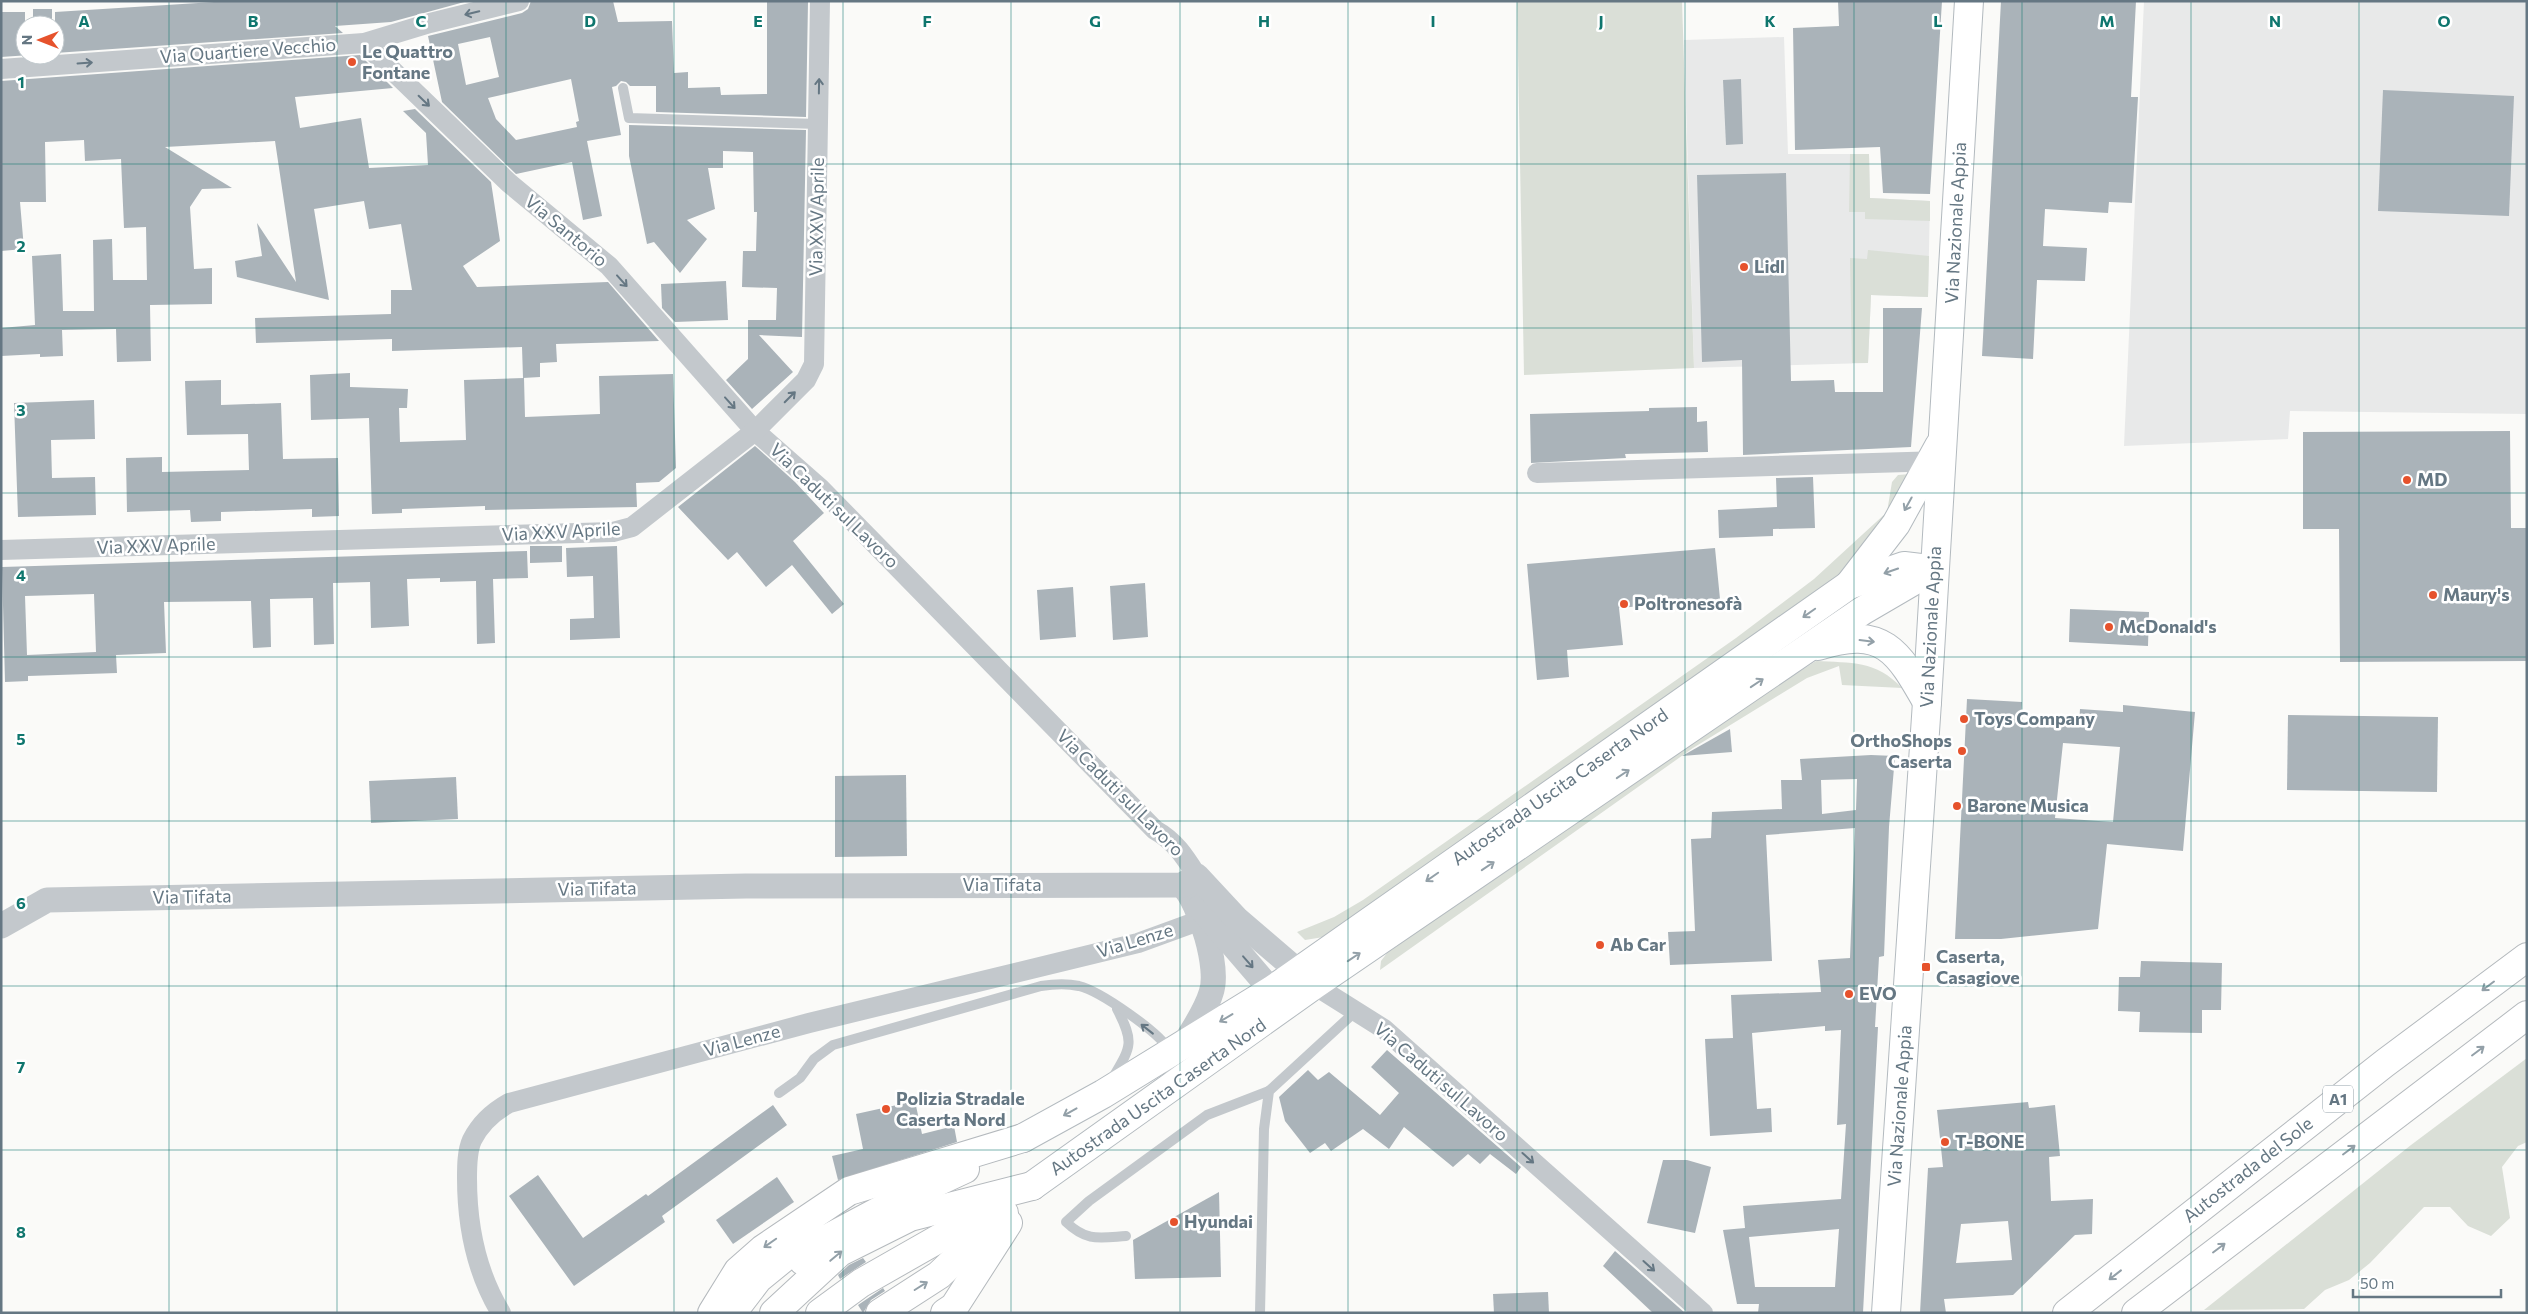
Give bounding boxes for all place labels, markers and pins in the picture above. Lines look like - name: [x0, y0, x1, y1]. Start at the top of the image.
- place label: Le Quattro Fontane: [362, 40, 453, 83]
- marker: Le Quattro Fontane: [346, 56, 358, 68]
- place label: Lidl: [1754, 255, 1785, 277]
- marker: Lidl: [1738, 261, 1750, 273]
- place label: MD: [2417, 468, 2448, 490]
- marker: MD: [2401, 474, 2413, 486]
- place label: Maury's: [2443, 583, 2510, 605]
- marker: Maury's: [2427, 589, 2439, 601]
- place label: Poltronesofà: [1634, 592, 1742, 614]
- marker: Poltronesofà: [1618, 598, 1630, 610]
- place label: McDonald's: [2119, 615, 2217, 637]
- marker: McDonald's: [2103, 621, 2115, 633]
- place label: Toys Company: [1974, 707, 2095, 729]
- marker: Toys Company: [1958, 713, 1970, 725]
- place label: OrthoShops Caserta: [1850, 729, 1952, 772]
- marker: OrthoShops Caserta: [1956, 745, 1968, 757]
- place label: Barone Musica: [1967, 794, 2089, 816]
- marker: Barone Musica: [1951, 800, 1963, 812]
- place label: Ab Car: [1610, 933, 1667, 955]
- marker: Ab Car: [1594, 939, 1606, 951]
- place label: Caserta, Casagiove: [1936, 945, 2020, 988]
- marker: Caserta, Casagiove: [1920, 961, 1932, 973]
- place label: EVO: [1859, 982, 1897, 1004]
- marker: EVO: [1843, 988, 1855, 1000]
- place label: Polizia Stradale Caserta Nord: [896, 1087, 1025, 1130]
- marker: Polizia Stradale Caserta Nord: [880, 1103, 892, 1115]
- place label: T-BONE: [1955, 1130, 2024, 1152]
- marker: T-BONE: [1939, 1136, 1951, 1148]
- place label: Hyundai: [1184, 1210, 1253, 1232]
- marker: Hyundai: [1168, 1216, 1180, 1228]

